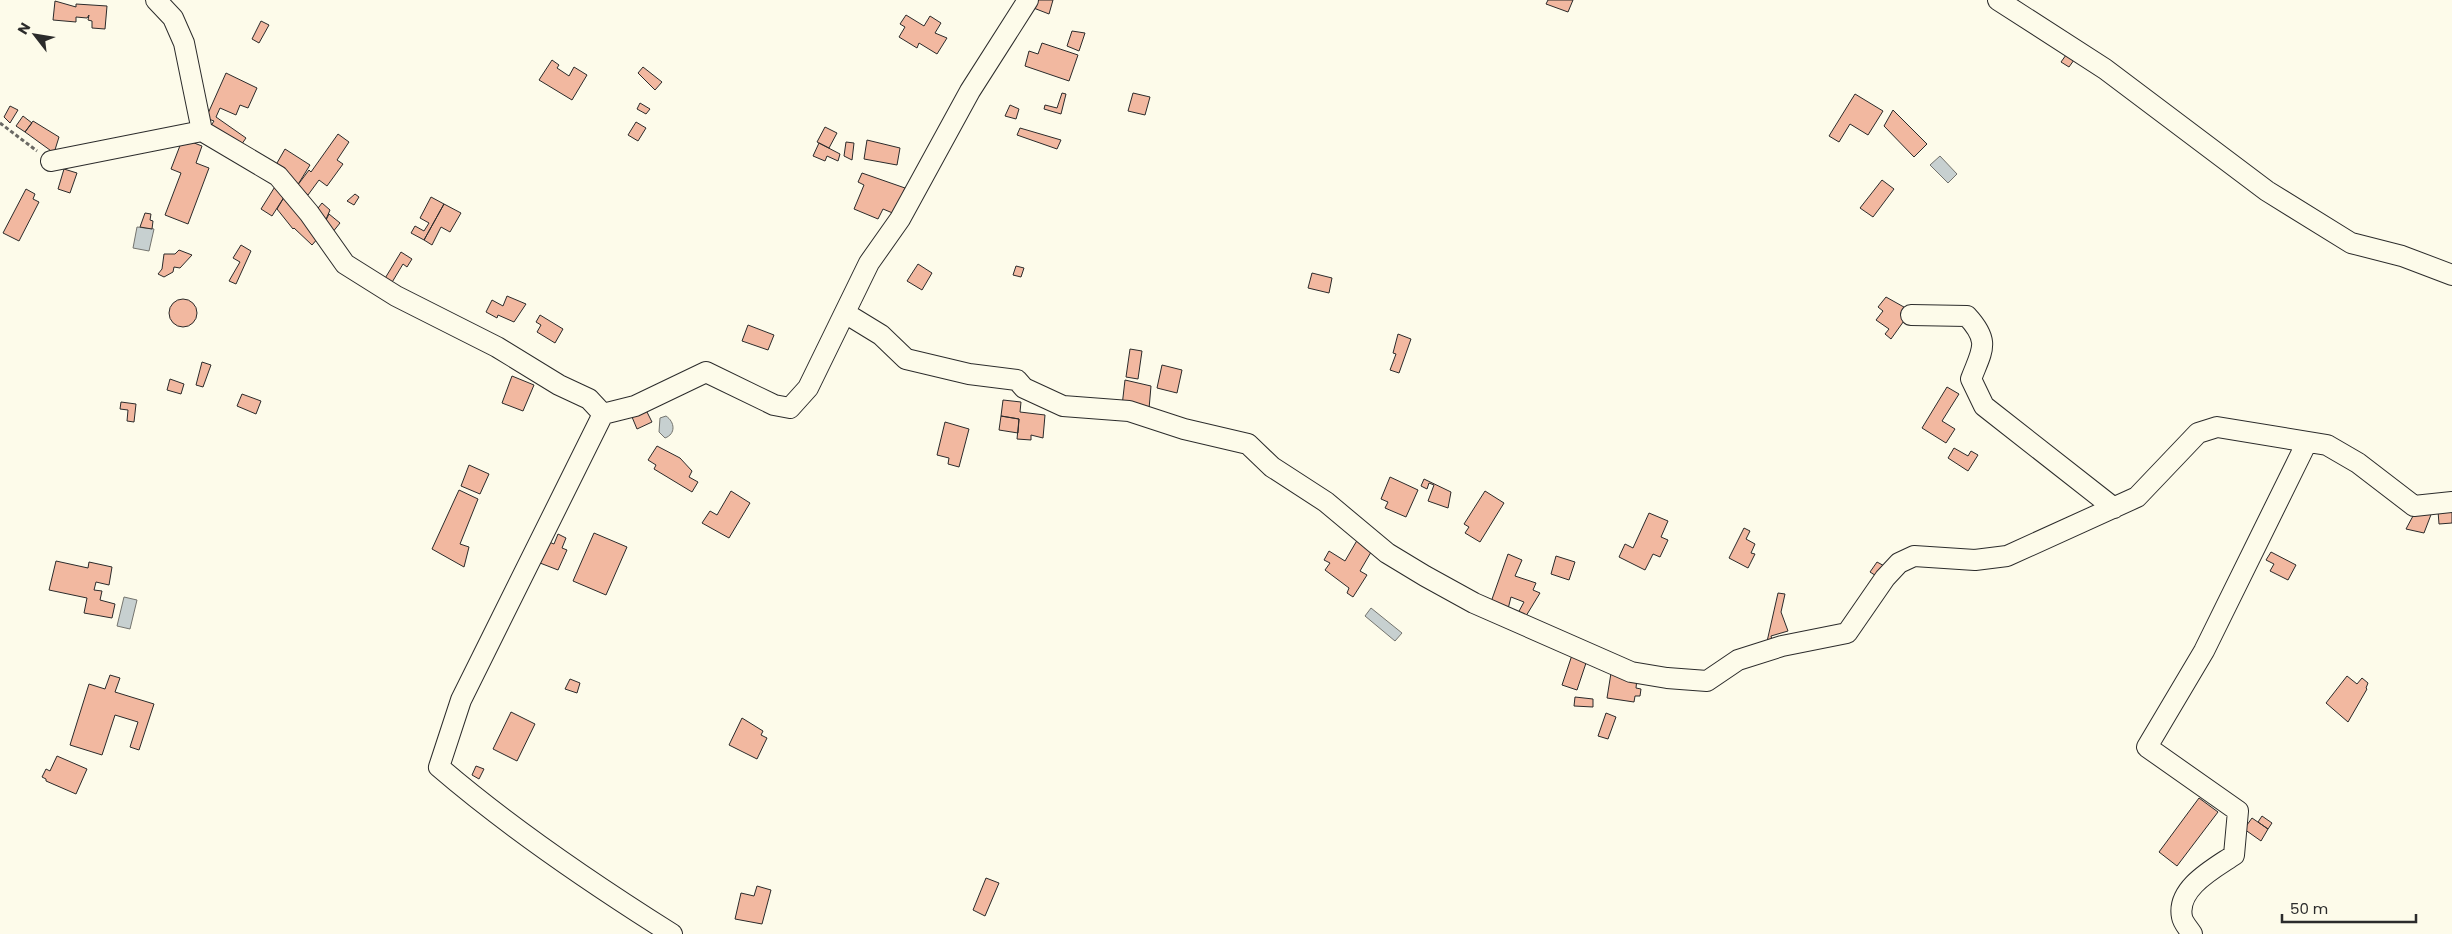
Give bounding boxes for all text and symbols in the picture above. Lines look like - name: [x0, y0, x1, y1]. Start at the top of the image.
- north arrow: [10, 10, 60, 60]
- text: N: [13, 19, 35, 38]
- scale bar: [2282, 892, 2416, 924]
- text: 50 m: [2290, 898, 2328, 919]

